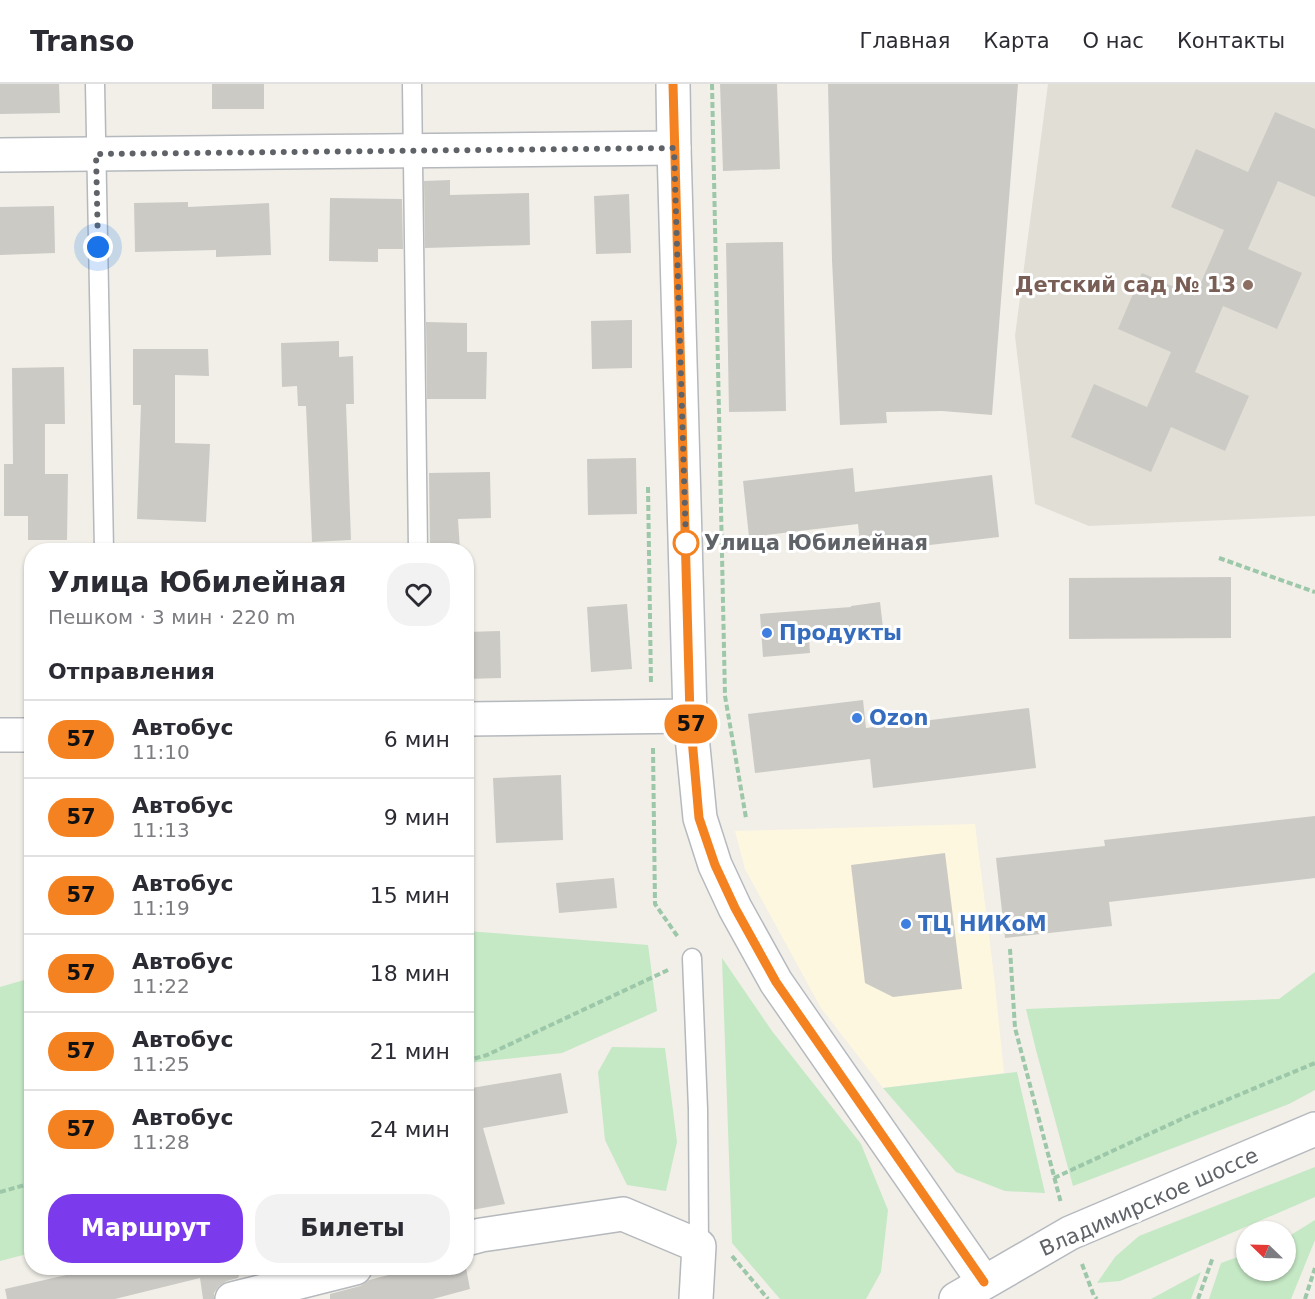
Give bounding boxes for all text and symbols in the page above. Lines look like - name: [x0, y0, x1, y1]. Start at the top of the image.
- text: Transo: [30, 25, 135, 58]
- text: Главная: [860, 29, 950, 53]
- text: Карта: [983, 29, 1050, 53]
- text: О нас: [1083, 29, 1144, 53]
- text: Контакты: [1177, 29, 1285, 53]
- your location: [83, 232, 113, 262]
- place label: Детский сад № 13: [1015, 273, 1236, 297]
- marker: Детский сад № 13: [1241, 278, 1255, 292]
- marker: Улица Юбилейная: [673, 530, 699, 556]
- place label: Улица Юбилейная: [704, 531, 928, 555]
- button: heart: [387, 563, 450, 626]
- text: Улица Юбилейная: [48, 566, 346, 599]
- text: Пешком · 3 мин · 220 m: [48, 605, 295, 629]
- place label: Продукты: [779, 621, 902, 645]
- marker: Продукты: [760, 626, 774, 640]
- text: Отправления: [48, 659, 215, 684]
- line badge: 57: [664, 704, 718, 744]
- place label: Ozon: [869, 706, 928, 730]
- marker: Ozon: [850, 711, 864, 725]
- text: 57: [676, 712, 706, 736]
- text: Автобус: [132, 715, 234, 740]
- text: 57: [66, 727, 96, 751]
- text: 6 мин: [384, 727, 450, 752]
- text: 11:10: [132, 740, 190, 764]
- text: Автобус: [132, 793, 234, 818]
- text: 57: [66, 805, 96, 829]
- text: 9 мин: [384, 805, 450, 830]
- text: 11:13: [132, 818, 190, 842]
- text: Автобус: [132, 871, 234, 896]
- text: 57: [66, 883, 96, 907]
- text: 15 мин: [370, 883, 450, 908]
- text: 11:19: [132, 896, 190, 920]
- place label: ТЦ НИКоМ: [918, 912, 1047, 936]
- marker: ТЦ НИКоМ: [899, 917, 913, 931]
- text: Автобус: [132, 949, 234, 974]
- text: 57: [66, 961, 96, 985]
- text: 18 мин: [370, 961, 450, 986]
- text: 11:22: [132, 974, 190, 998]
- text: Автобус: [132, 1027, 234, 1052]
- text: 57: [66, 1039, 96, 1063]
- text: 21 мин: [370, 1039, 450, 1064]
- text: 11:25: [132, 1052, 190, 1076]
- text: Автобус: [132, 1105, 234, 1130]
- text: 57: [66, 1117, 96, 1141]
- text: 24 мин: [370, 1117, 450, 1142]
- text: 11:28: [132, 1130, 190, 1154]
- street label: Владимирское шоссе: [1036, 1143, 1262, 1261]
- button: Маршрут: [48, 1194, 243, 1263]
- button: Билеты: [255, 1194, 450, 1263]
- north arrow: [1236, 1221, 1296, 1281]
- map controls: [1236, 1221, 1296, 1281]

